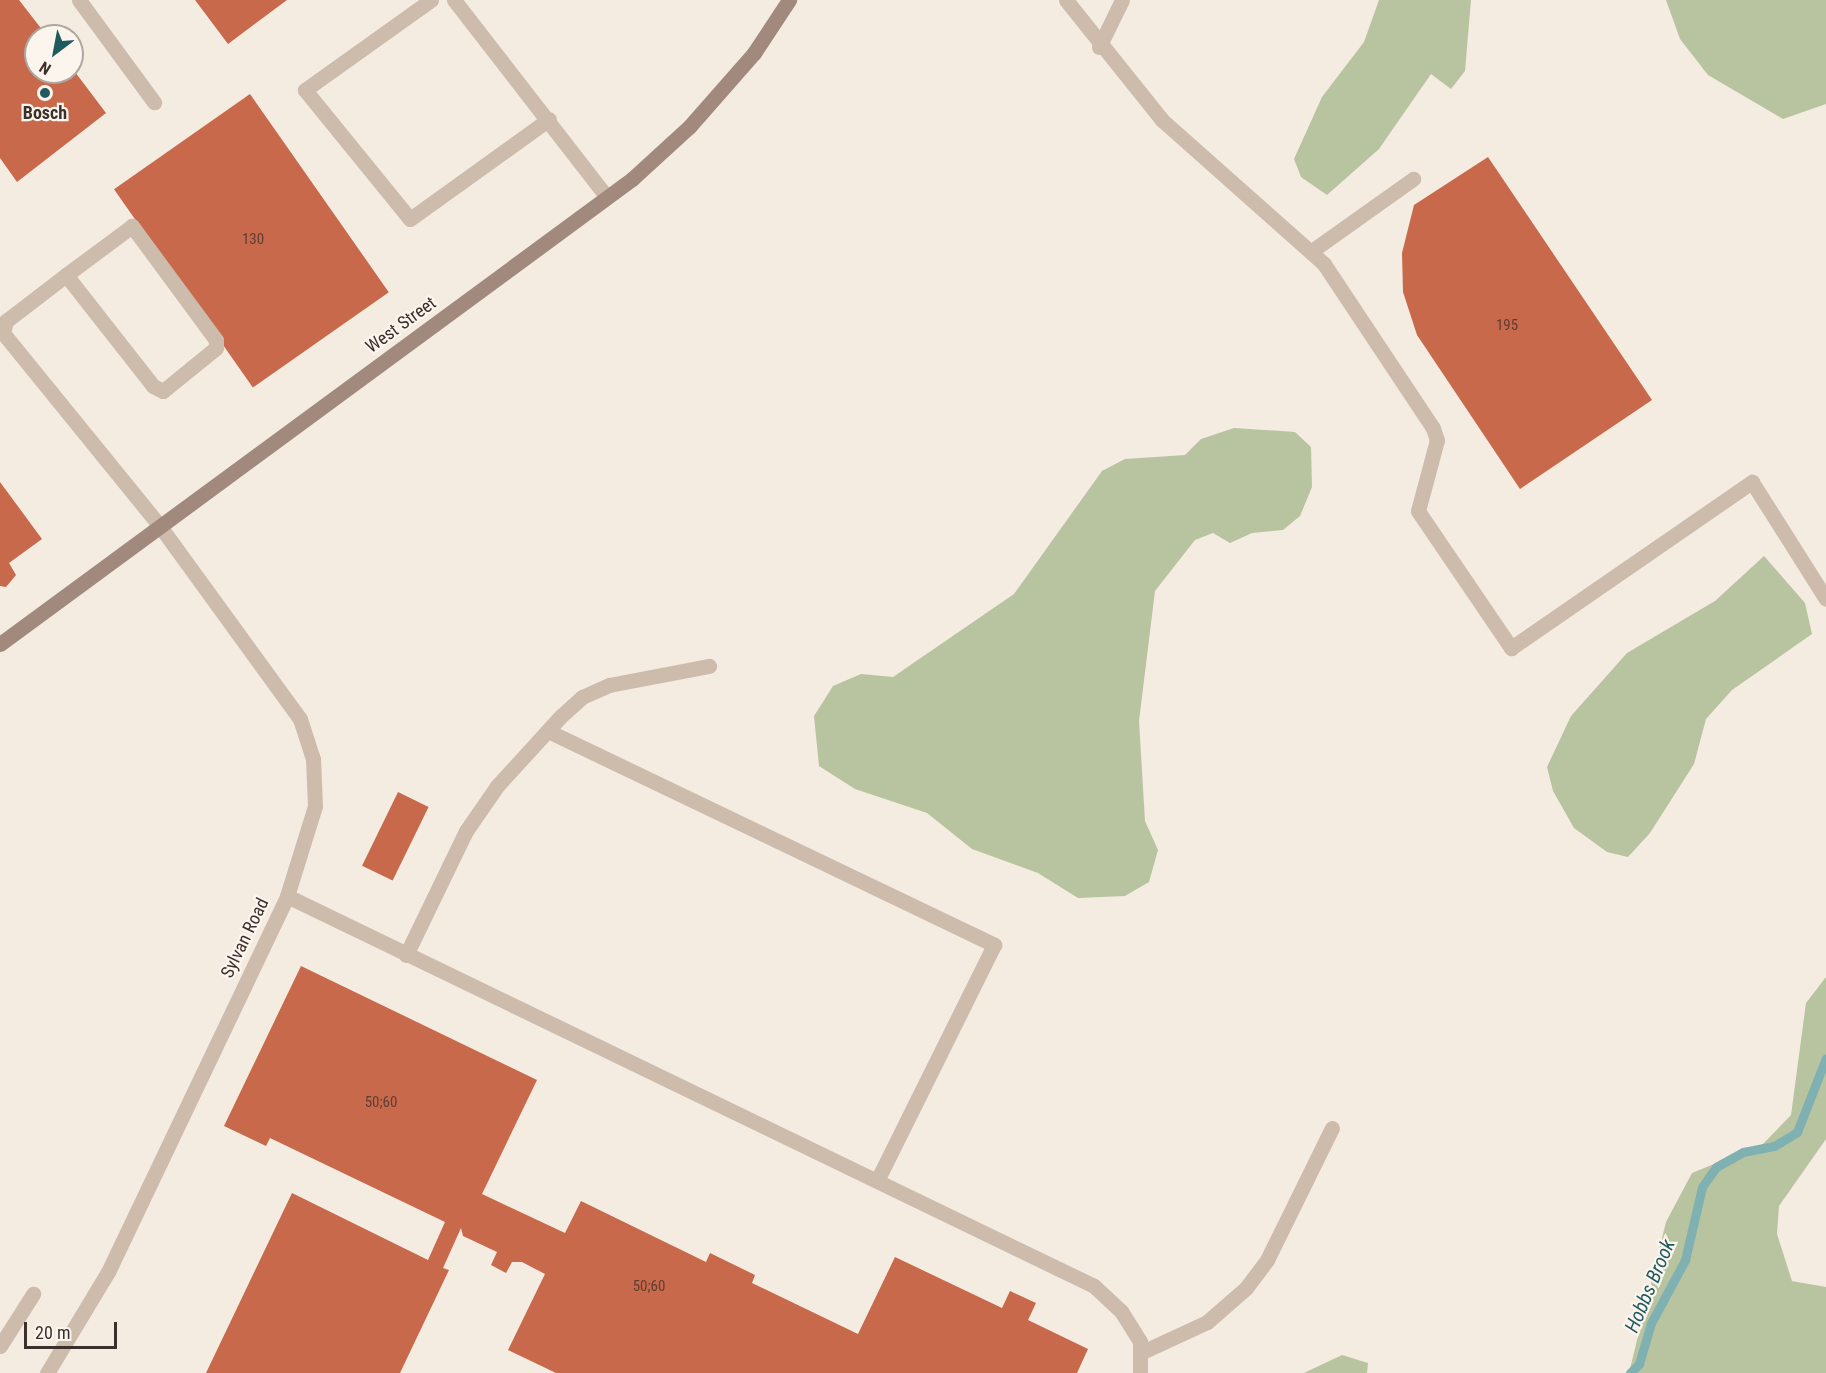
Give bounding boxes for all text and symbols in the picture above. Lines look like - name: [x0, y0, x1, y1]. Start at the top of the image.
- north arrow: [24, 24, 84, 84]
- text: N: [36, 57, 54, 79]
- marker: Bosch: [38, 86, 52, 100]
- place label: Bosch: [23, 102, 67, 124]
- house number: 130: [242, 231, 264, 249]
- street label: West Street: [362, 292, 440, 358]
- house number: 195: [1496, 317, 1518, 335]
- street label: Sylvan Road: [216, 895, 274, 981]
- house number: 50;60: [365, 1094, 397, 1112]
- water label: Hobbs Brook: [1620, 1236, 1680, 1336]
- house number: 50;60: [633, 1278, 665, 1296]
- scale bar: [27, 1310, 120, 1348]
- text: 20 m: [35, 1322, 70, 1343]

